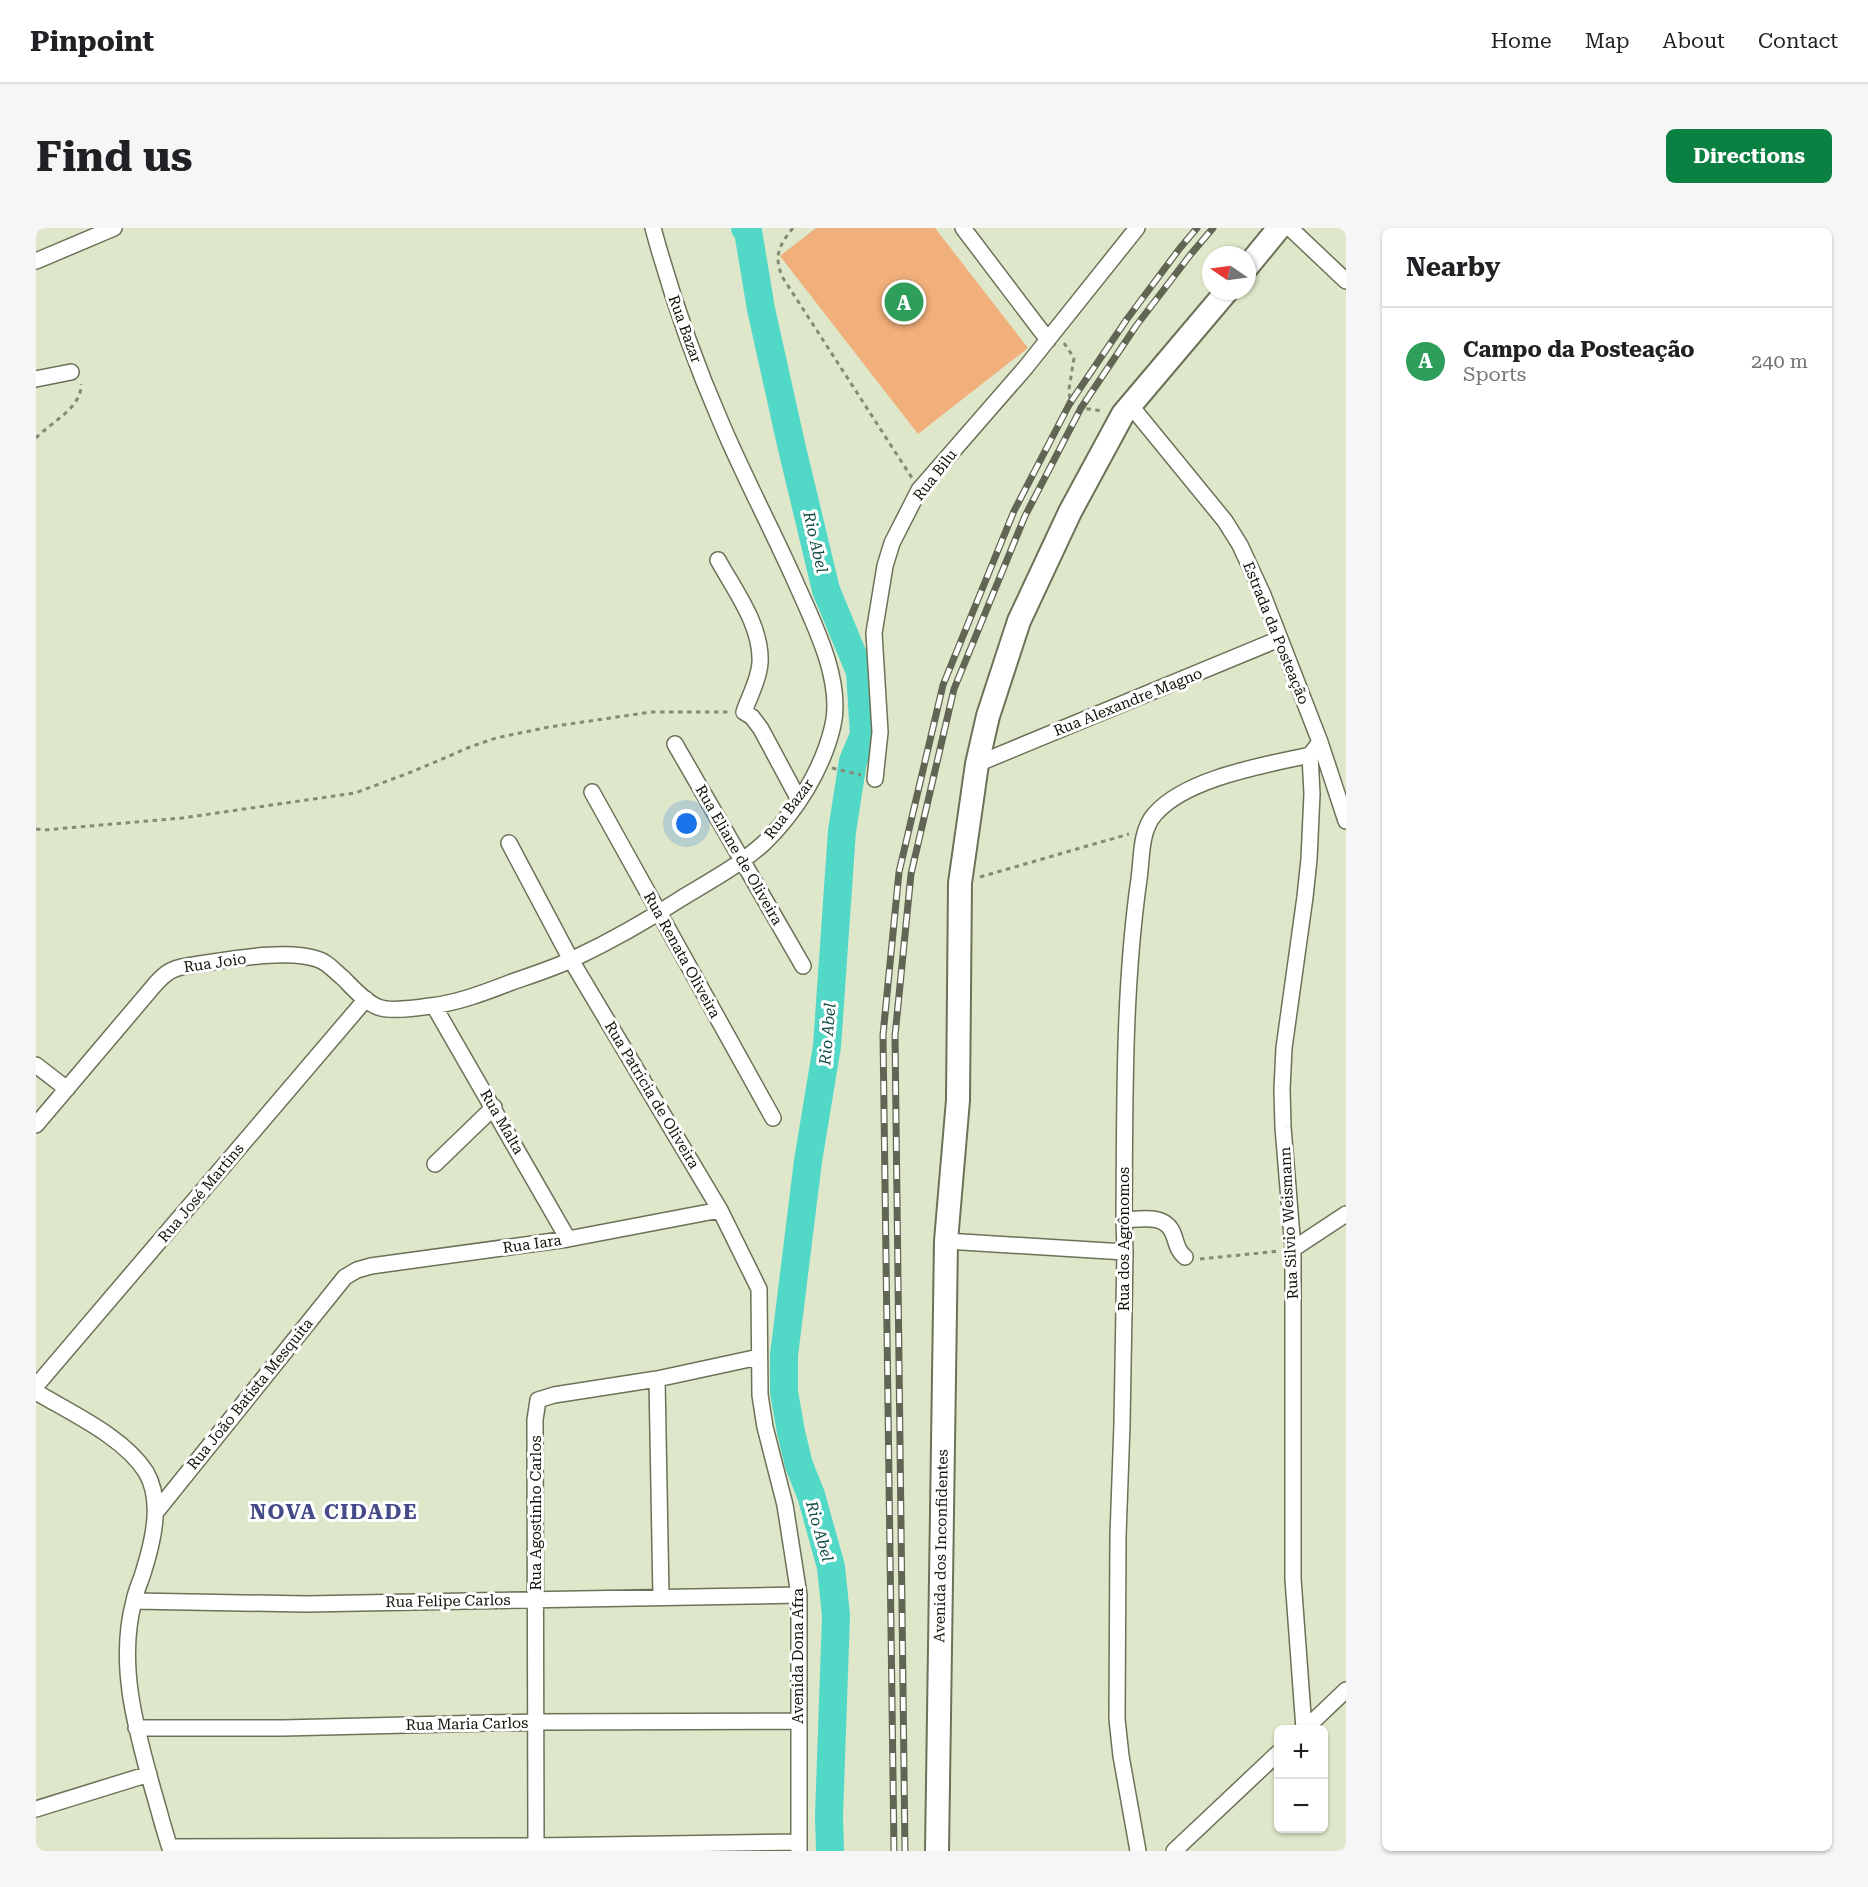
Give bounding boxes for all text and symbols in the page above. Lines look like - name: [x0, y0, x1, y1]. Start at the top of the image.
- text: Pinpoint: [30, 25, 154, 58]
- text: Home: [1491, 29, 1552, 53]
- text: Map: [1585, 29, 1630, 53]
- text: About: [1663, 29, 1725, 53]
- text: Contact: [1758, 29, 1838, 53]
- button: Directions: [1666, 129, 1832, 183]
- text: Find us: [36, 132, 193, 181]
- north arrow: [1202, 246, 1256, 300]
- text: Nearby: [1406, 252, 1500, 282]
- pin: A: [884, 280, 924, 325]
- street label: Rua Bazar: [664, 293, 706, 365]
- text: Campo da Posteação: [1463, 337, 1695, 362]
- text: A: [1418, 349, 1433, 373]
- text: 240 m: [1751, 349, 1808, 373]
- text: Sports: [1463, 362, 1526, 386]
- street label: Rua Bilu: [909, 445, 961, 504]
- water label: Rio Abel: [799, 509, 832, 575]
- street label: Estrada da Posteação: [1239, 559, 1313, 707]
- street label: Rua Alexandre Magno: [1051, 664, 1205, 740]
- street label: Rua Bazar: [760, 775, 818, 843]
- street label: Rua Eliane de Oliveira: [692, 782, 786, 928]
- your location: [672, 809, 701, 838]
- street label: Rua Renata Oliveira: [640, 889, 724, 1021]
- street label: Rua Joio: [183, 950, 247, 976]
- water label: Rio Abel: [815, 1002, 840, 1067]
- street label: Rua Patricia de Oliveira: [601, 1018, 703, 1172]
- street label: Rua Malta: [476, 1086, 528, 1158]
- street label: Rua José Martins: [154, 1140, 248, 1246]
- street label: Rua Silvio Weismann: [1276, 1146, 1302, 1300]
- street label: Rua dos Agrônomos: [1115, 1167, 1133, 1311]
- street label: Rua Iara: [501, 1231, 563, 1257]
- street label: Rua João Batista Mesquita: [183, 1315, 317, 1473]
- street label: Rua Agostinho Carlos: [527, 1435, 545, 1591]
- street label: Avenida dos Inconfidentes: [930, 1449, 952, 1643]
- water label: Rio Abel: [802, 1498, 837, 1564]
- district label: NOVA CIDADE: [250, 1500, 418, 1524]
- street label: Avenida Dona Afra: [789, 1588, 807, 1724]
- street label: Rua Felipe Carlos: [385, 1591, 511, 1611]
- street label: Rua Maria Carlos: [406, 1714, 528, 1734]
- map controls: [1274, 1725, 1328, 1833]
- button: +: [1274, 1725, 1328, 1779]
- button: −: [1274, 1779, 1328, 1833]

